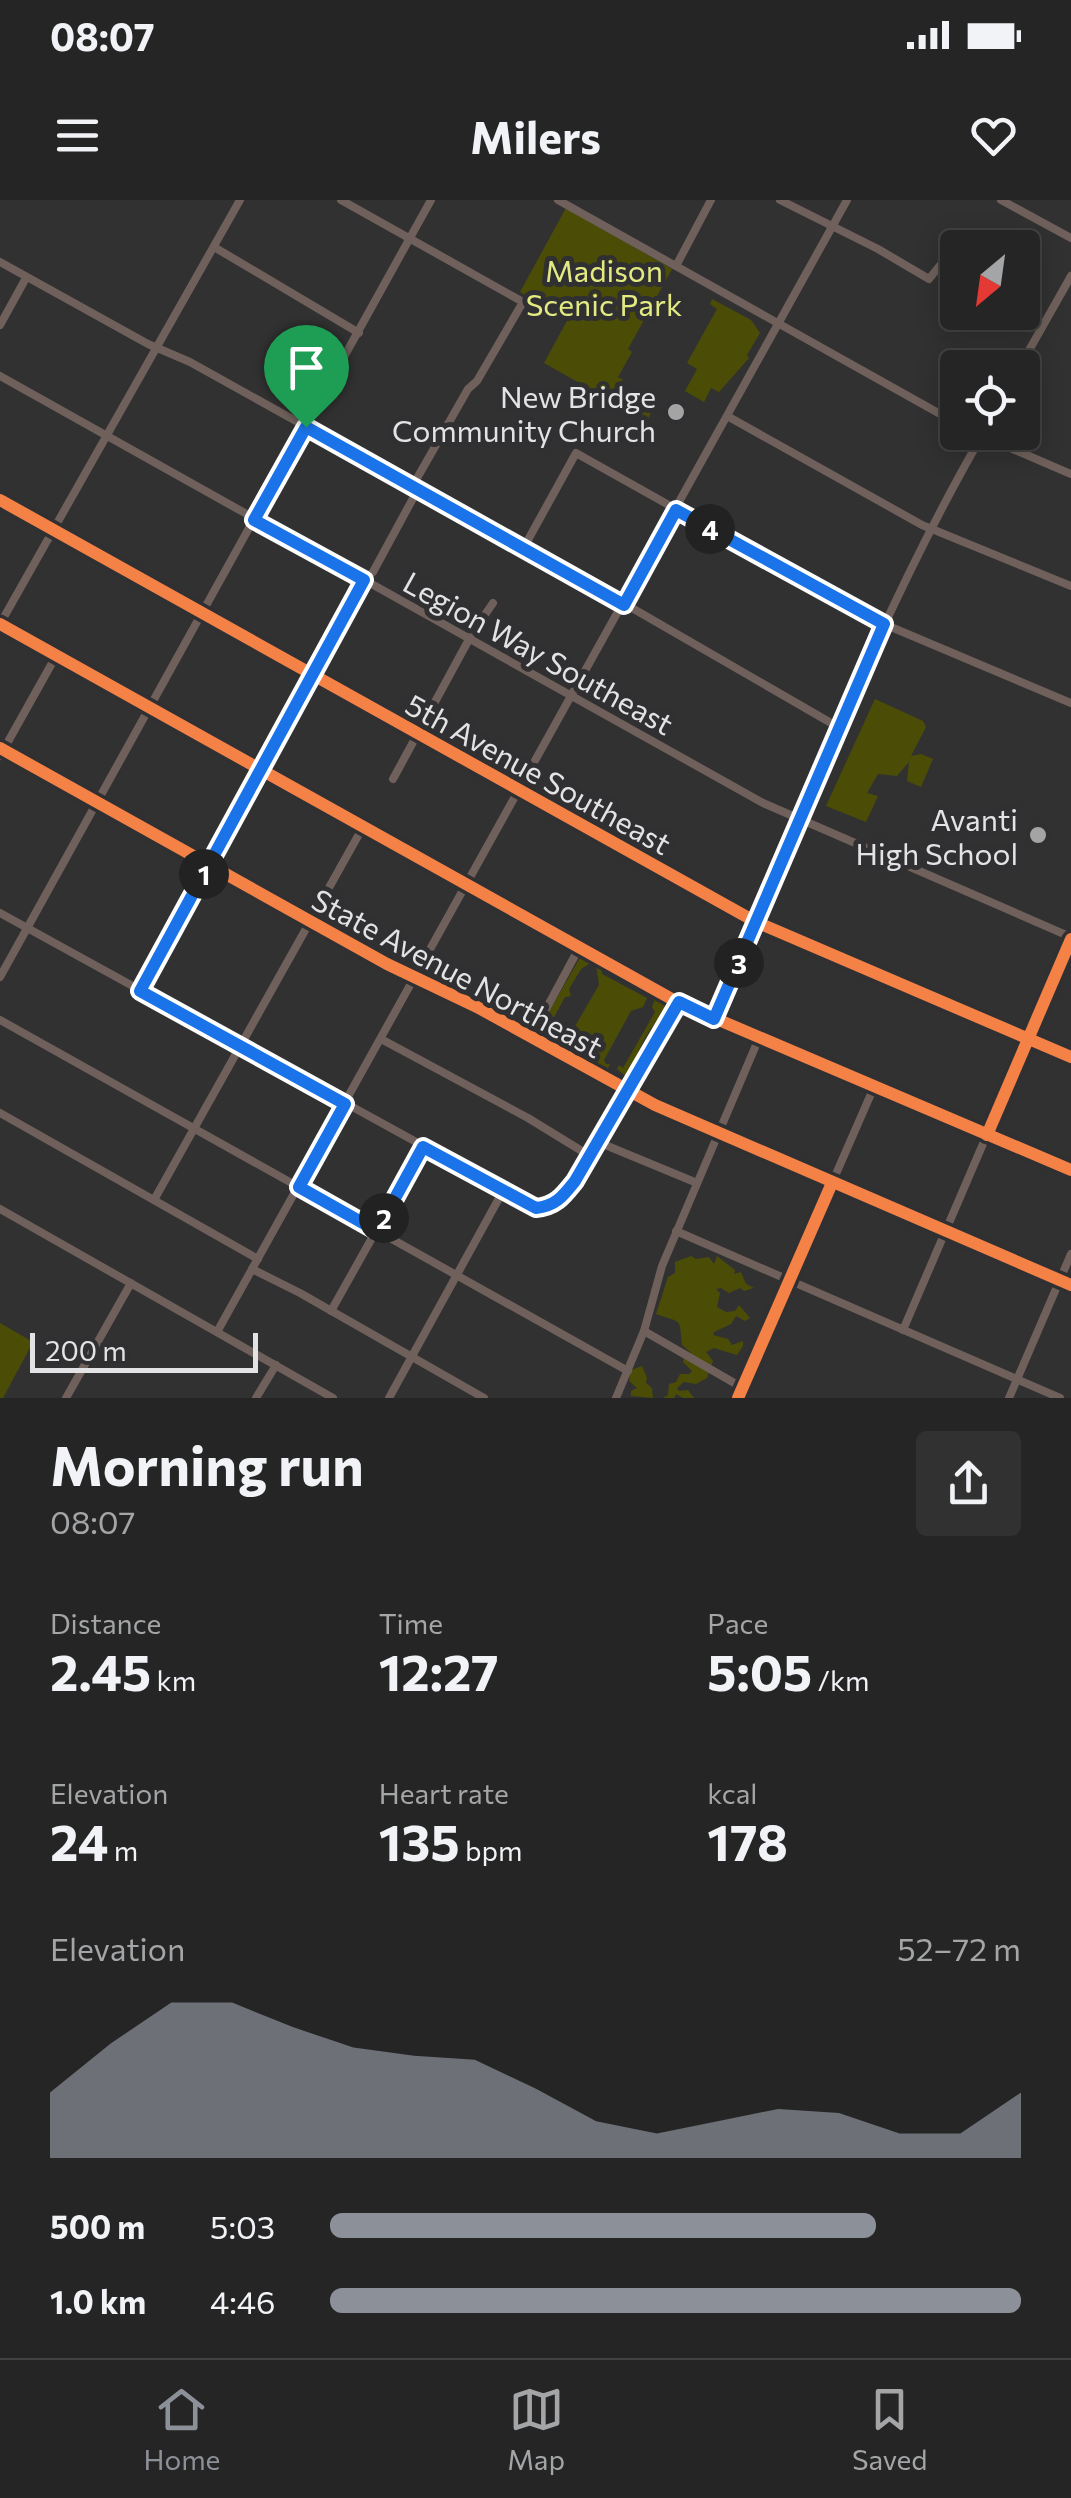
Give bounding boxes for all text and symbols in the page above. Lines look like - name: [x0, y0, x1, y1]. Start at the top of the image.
- text: 08:07: [50, 12, 155, 59]
- icon: menu: [50, 108, 105, 163]
- text: Milers: [470, 108, 601, 163]
- icon: heart: [966, 108, 1021, 163]
- north arrow: [940, 230, 1040, 330]
- map controls: [940, 230, 1040, 450]
- park label: Madison Scenic Park: [526, 251, 682, 322]
- pin: [264, 325, 349, 428]
- icon: arrive: [279, 340, 334, 395]
- button: locate: [940, 350, 1040, 450]
- place label: New Bridge Community Church: [392, 377, 656, 448]
- marker: New Bridge Community Church: [665, 401, 687, 423]
- pin: 4: [685, 504, 735, 554]
- text: 4: [701, 512, 719, 546]
- street label: Legion Way Southeast: [398, 562, 680, 742]
- street label: 5th Avenue Southeast: [400, 685, 678, 861]
- place label: Avanti High School: [856, 800, 1018, 871]
- marker: Avanti High School: [1027, 824, 1049, 846]
- pin: 1: [179, 849, 229, 899]
- text: 1: [198, 857, 210, 891]
- street label: State Avenue Northeast: [306, 880, 610, 1064]
- pin: 3: [714, 938, 764, 988]
- text: 3: [731, 946, 747, 980]
- pin: 2: [359, 1193, 409, 1243]
- text: 2: [376, 1201, 392, 1235]
- scale bar: [30, 1328, 258, 1372]
- text: 200 m: [45, 1333, 127, 1367]
- text: Morning run: [50, 1430, 364, 1497]
- button: share: [916, 1431, 1021, 1536]
- text: 08:07: [50, 1501, 136, 1541]
- text: Distance: [50, 1606, 161, 1640]
- text: Time: [379, 1606, 443, 1640]
- text: Pace: [707, 1606, 768, 1640]
- text: 2.45: [50, 1640, 151, 1701]
- text: 12:27: [379, 1640, 499, 1701]
- text: 5:05: [707, 1640, 812, 1701]
- text: km: [151, 1663, 196, 1697]
- text: /km: [812, 1663, 870, 1697]
- text: Elevation: [50, 1776, 168, 1810]
- text: Heart rate: [379, 1776, 509, 1810]
- text: kcal: [707, 1776, 757, 1810]
- text: 24: [50, 1810, 108, 1871]
- text: 135: [379, 1810, 460, 1871]
- text: 178: [707, 1810, 788, 1871]
- text: m: [108, 1833, 138, 1867]
- text: bpm: [460, 1833, 522, 1867]
- text: Elevation: [50, 1928, 185, 1968]
- text: 52–72 m: [897, 1928, 1021, 1968]
- text: 500 m: [50, 2206, 145, 2246]
- text: 5:03: [210, 2206, 275, 2246]
- text: 1.0 km: [50, 2281, 146, 2321]
- text: 4:46: [210, 2281, 275, 2321]
- tab: Home: [143, 2382, 220, 2476]
- tab: Map: [507, 2382, 565, 2476]
- tab: Saved: [852, 2382, 928, 2476]

